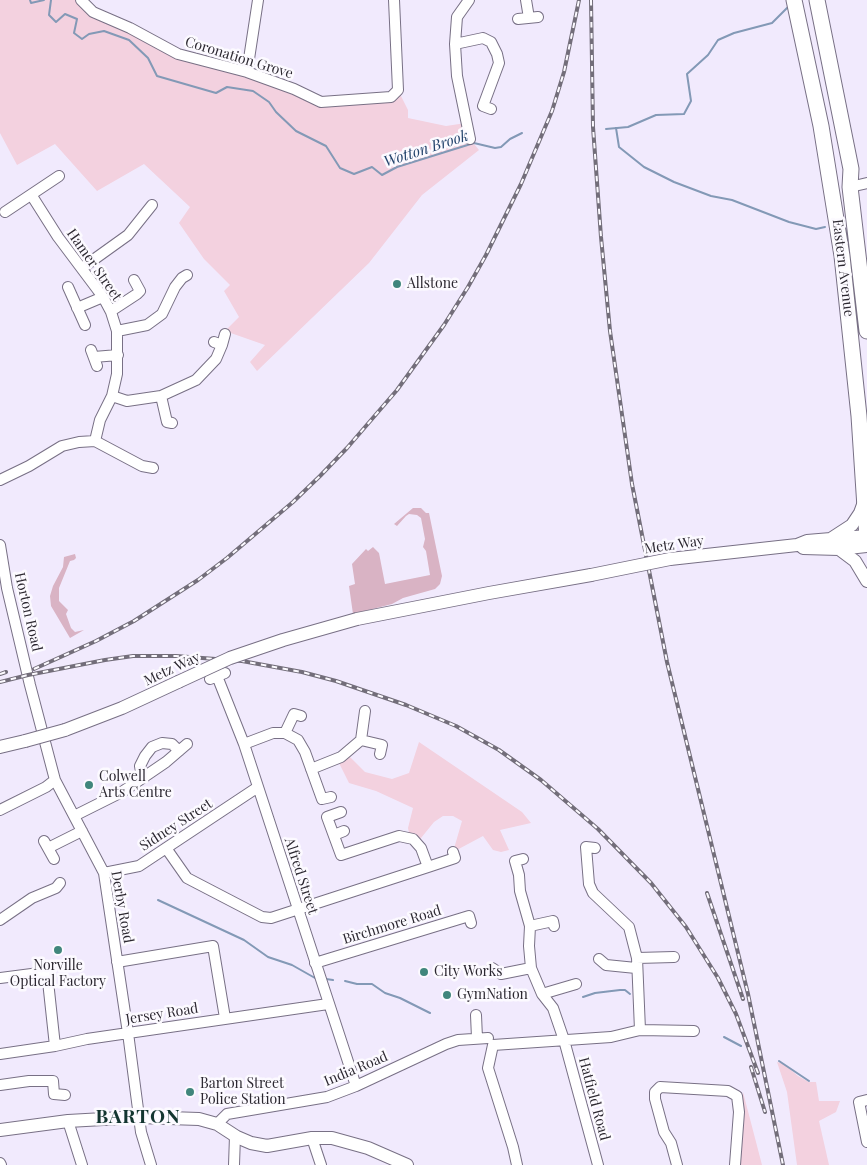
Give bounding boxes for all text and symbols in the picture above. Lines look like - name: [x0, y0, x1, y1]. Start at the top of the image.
- street label: Coronation Grove: [183, 34, 295, 82]
- water label: Wotton Brook: [381, 127, 471, 171]
- street label: Eastern Avenue: [829, 218, 857, 318]
- street label: Hamer Street: [63, 226, 125, 304]
- place label: Allstone: [407, 276, 458, 292]
- marker: Allstone: [391, 278, 403, 290]
- street label: Metz Way: [643, 533, 705, 557]
- street label: Horton Road: [11, 571, 45, 653]
- street label: Metz Way: [141, 649, 203, 689]
- place label: Colwell Arts Centre: [99, 769, 172, 802]
- marker: Colwell Arts Centre: [83, 779, 95, 791]
- street label: Sidney Street: [137, 795, 215, 855]
- street label: Alfred Street: [281, 835, 321, 917]
- street label: Derby Road: [107, 869, 137, 945]
- street label: Birchmore Road: [341, 902, 443, 948]
- marker: Norville Optical Factory: [52, 944, 64, 956]
- place label: Norville Optical Factory: [10, 958, 106, 990]
- place label: City Works: [434, 964, 503, 980]
- marker: City Works: [418, 966, 430, 978]
- place label: GymNation: [457, 987, 528, 1003]
- marker: GymNation: [441, 989, 453, 1001]
- street label: Jersey Road: [125, 1000, 199, 1028]
- street label: India Road: [322, 1048, 390, 1090]
- street label: Hatfield Road: [575, 1055, 613, 1143]
- place label: Barton Street Police Station: [200, 1076, 286, 1108]
- marker: Barton Street Police Station: [184, 1086, 196, 1098]
- district label: BARTON: [95, 1106, 181, 1128]

